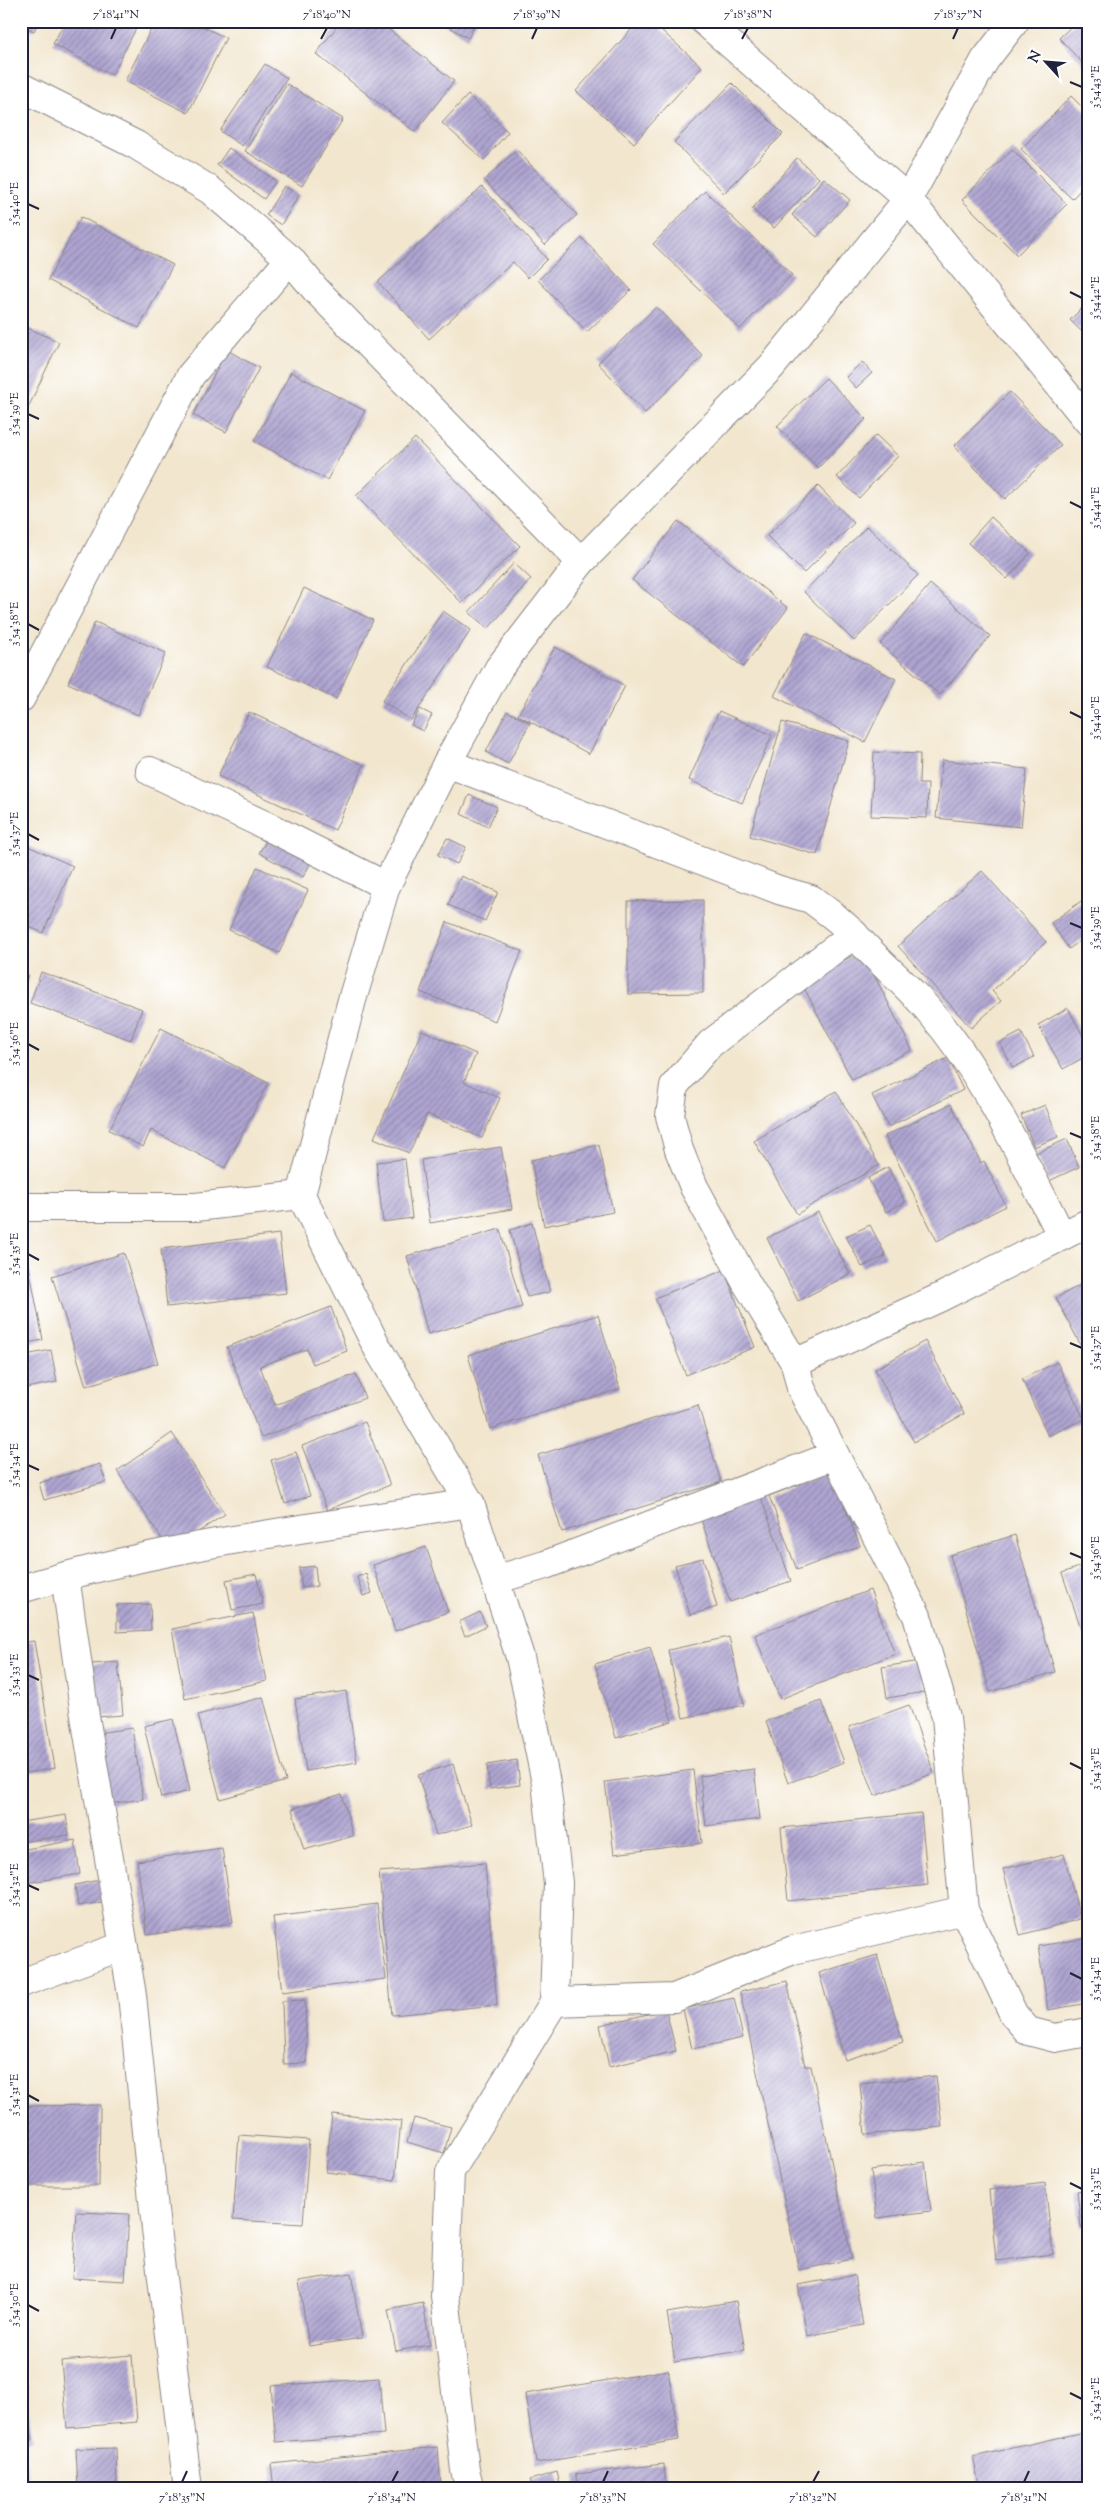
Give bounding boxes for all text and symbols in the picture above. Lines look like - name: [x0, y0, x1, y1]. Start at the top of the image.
- text: 7°18'41"N: [93, 6, 139, 24]
- text: 7°18'40"N: [303, 6, 351, 24]
- text: 7°18'39"N: [513, 6, 561, 24]
- text: 7°18'38"N: [724, 6, 772, 24]
- text: 7°18'37"N: [934, 6, 982, 24]
- north arrow: [1022, 38, 1072, 88]
- text: N: [1025, 48, 1048, 67]
- text: 3°54'43"E: [1087, 65, 1105, 109]
- text: 3°54'40"E: [6, 181, 24, 226]
- text: 3°54'42"E: [1087, 275, 1105, 320]
- text: 3°54'39"E: [6, 391, 24, 436]
- text: 3°54'41"E: [1087, 486, 1105, 529]
- text: 3°54'38"E: [6, 601, 24, 646]
- text: 3°54'40"E: [1087, 695, 1105, 740]
- text: 3°54'37"E: [6, 811, 24, 856]
- text: 3°54'39"E: [1087, 905, 1105, 950]
- text: 3°54'36"E: [6, 1021, 24, 1066]
- text: 3°54'38"E: [1087, 1115, 1105, 1160]
- text: 3°54'35"E: [6, 1232, 24, 1275]
- text: 3°54'37"E: [1087, 1325, 1105, 1370]
- text: 3°54'34"E: [6, 1442, 24, 1487]
- text: 3°54'36"E: [1087, 1535, 1105, 1580]
- text: 3°54'33"E: [6, 1653, 24, 1697]
- text: 3°54'35"E: [1087, 1747, 1105, 1790]
- text: 3°54'32"E: [6, 1862, 24, 1907]
- text: 3°54'34"E: [1087, 1956, 1105, 2001]
- text: 3°54'31"E: [6, 2073, 24, 2116]
- text: 3°54'33"E: [1087, 2167, 1105, 2211]
- text: 3°54'30"E: [6, 2282, 24, 2327]
- text: 3°54'32"E: [1087, 2376, 1105, 2421]
- text: 7°18'35"N: [159, 2489, 205, 2507]
- text: 7°18'34"N: [368, 2489, 416, 2507]
- text: 7°18'33"N: [580, 2489, 627, 2507]
- text: 7°18'32"N: [789, 2489, 837, 2507]
- text: 7°18'31"N: [1001, 2489, 1047, 2507]

